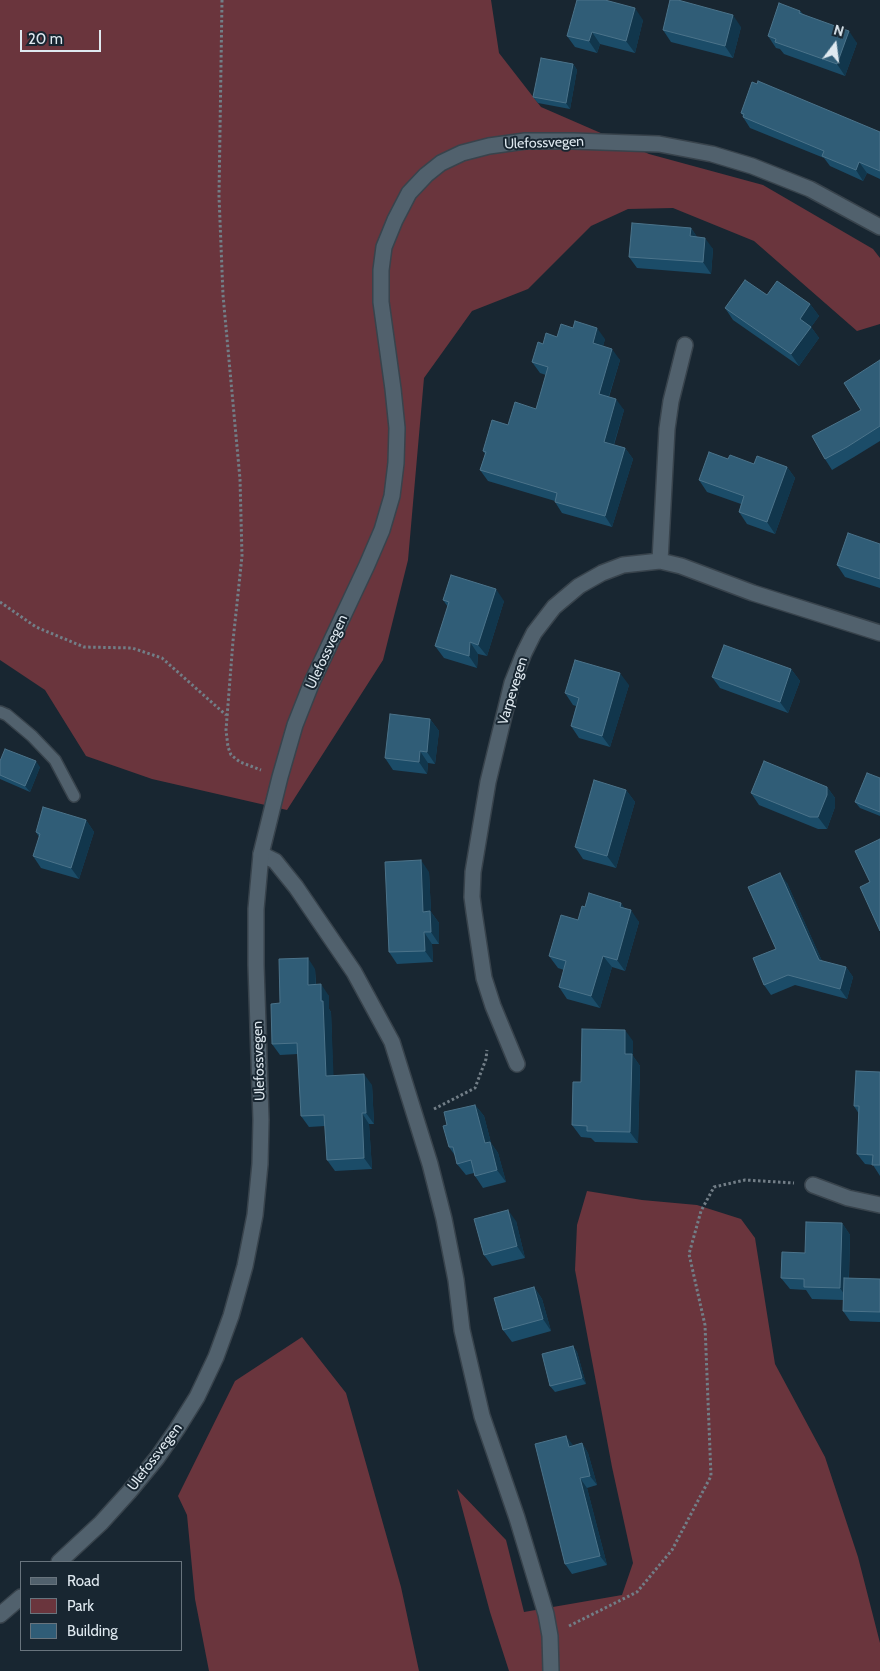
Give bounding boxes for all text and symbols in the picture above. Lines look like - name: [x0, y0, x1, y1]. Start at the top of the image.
- scale bar: [22, 20, 104, 52]
- north arrow: [810, 20, 860, 70]
- text: N: [832, 21, 846, 40]
- text: 20 m: [28, 30, 63, 48]
- street label: Ulefossvegen: [504, 133, 584, 153]
- street label: Ulefossvegen: [302, 612, 352, 692]
- street label: Varpevegen: [495, 655, 531, 727]
- street label: Ulefossvegen: [249, 1021, 269, 1101]
- street label: Ulefossvegen: [124, 1420, 186, 1494]
- legend: [20, 1561, 182, 1651]
- text: Road: [67, 1572, 100, 1590]
- text: Park: [67, 1597, 94, 1615]
- text: Building: [67, 1622, 118, 1640]

